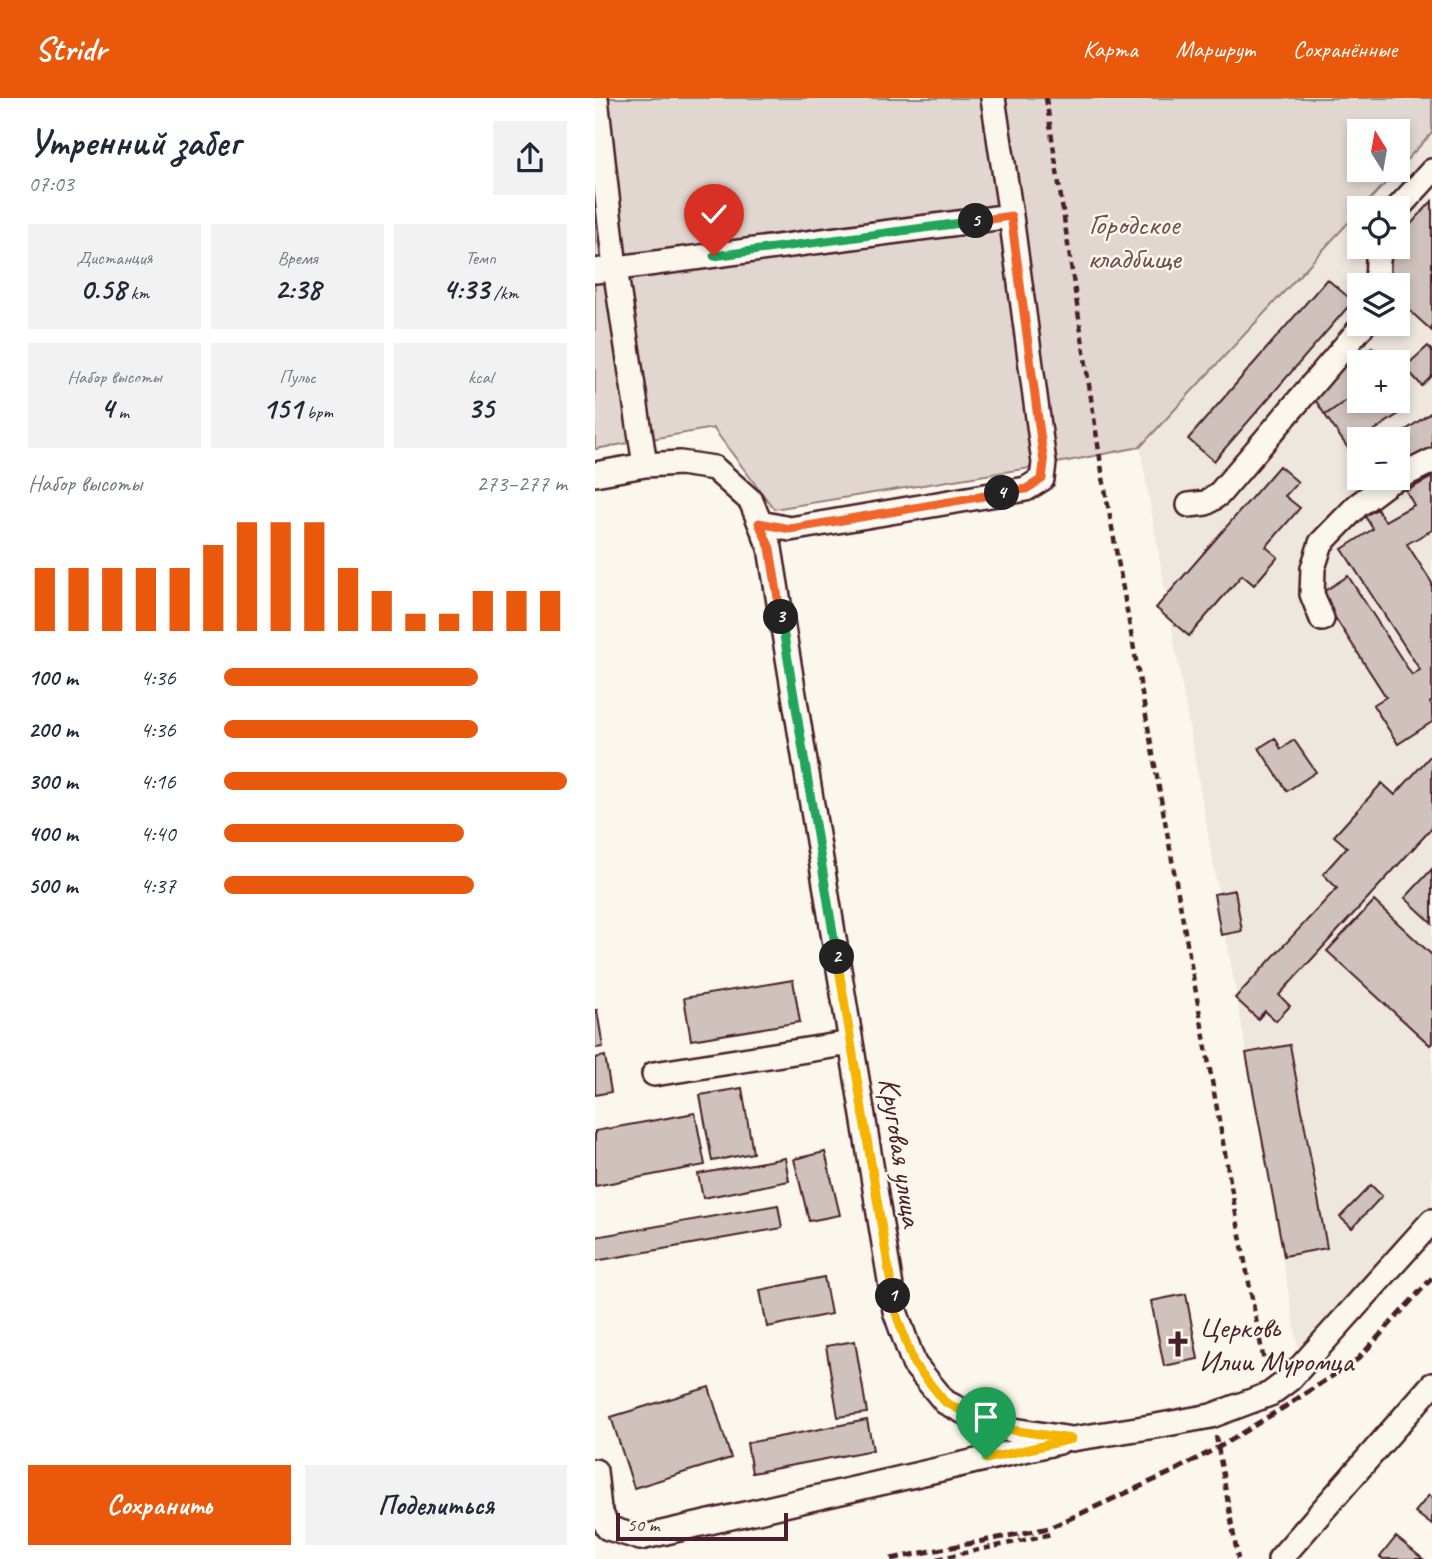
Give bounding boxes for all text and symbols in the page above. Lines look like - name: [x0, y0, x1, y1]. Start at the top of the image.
- text: Stridr: [35, 28, 106, 70]
- text: Карта: [1083, 34, 1138, 64]
- text: Маршрут: [1176, 34, 1255, 64]
- text: Сохранённые: [1293, 34, 1397, 64]
- text: Утренний забег: [28, 119, 240, 166]
- north arrow: [1347, 119, 1411, 182]
- map controls: [1347, 119, 1410, 490]
- button: share: [493, 121, 567, 195]
- text: 07:03: [28, 169, 74, 198]
- pin: [684, 184, 744, 256]
- icon: check: [695, 195, 733, 233]
- button: locate: [1347, 196, 1410, 259]
- pin: 5: [959, 204, 993, 238]
- park label: Городское кладбище: [1088, 205, 1183, 277]
- text: 5: [971, 208, 980, 232]
- text: Дистанция: [77, 246, 152, 270]
- text: Время: [277, 246, 318, 270]
- text: Темп: [465, 246, 496, 270]
- text: 0.58: [80, 270, 126, 308]
- text: 2:38: [274, 270, 321, 308]
- text: 4:33: [443, 270, 489, 308]
- button: layers: [1347, 273, 1410, 336]
- text: km: [126, 281, 149, 305]
- text: /km: [489, 281, 518, 305]
- button: +: [1347, 350, 1410, 413]
- text: Набор высоты: [67, 365, 162, 389]
- text: Пульс: [279, 365, 316, 389]
- text: kcal: [468, 365, 493, 389]
- text: 4: [100, 389, 114, 427]
- text: 151: [262, 389, 302, 427]
- text: 35: [467, 389, 494, 427]
- text: m: [114, 400, 129, 424]
- text: bpm: [302, 400, 333, 424]
- button: −: [1347, 427, 1410, 490]
- text: Набор высоты: [28, 469, 142, 498]
- text: 273–277 m: [476, 469, 567, 498]
- pin: 4: [985, 476, 1019, 510]
- text: 4: [997, 480, 1006, 504]
- pin: 3: [763, 600, 799, 634]
- text: 3: [776, 604, 785, 628]
- text: 100 m: [28, 663, 78, 692]
- text: 4:36: [140, 663, 176, 692]
- text: 200 m: [28, 715, 78, 744]
- text: 4:36: [140, 715, 176, 744]
- text: 300 m: [28, 767, 78, 796]
- text: 4:16: [140, 767, 176, 796]
- text: 400 m: [28, 819, 78, 848]
- text: 4:40: [140, 819, 176, 848]
- text: 500 m: [28, 871, 77, 900]
- text: 4:37: [140, 871, 176, 900]
- pin: 2: [819, 940, 855, 974]
- text: 2: [832, 944, 841, 968]
- street label: Круговая улица: [870, 1075, 932, 1231]
- pin: 1: [875, 1278, 911, 1314]
- text: 1: [888, 1283, 897, 1307]
- place label: Церковь Илии Муромца: [1199, 1308, 1355, 1380]
- church icon: Церковь Илии Муромца: [1163, 1329, 1193, 1359]
- pin: [956, 1387, 1016, 1459]
- icon: arrive: [967, 1398, 1005, 1436]
- button: Сохранить: [28, 1465, 291, 1545]
- button: Поделиться: [305, 1465, 567, 1545]
- scale bar: [616, 1510, 787, 1542]
- text: 50 m: [627, 1513, 659, 1537]

